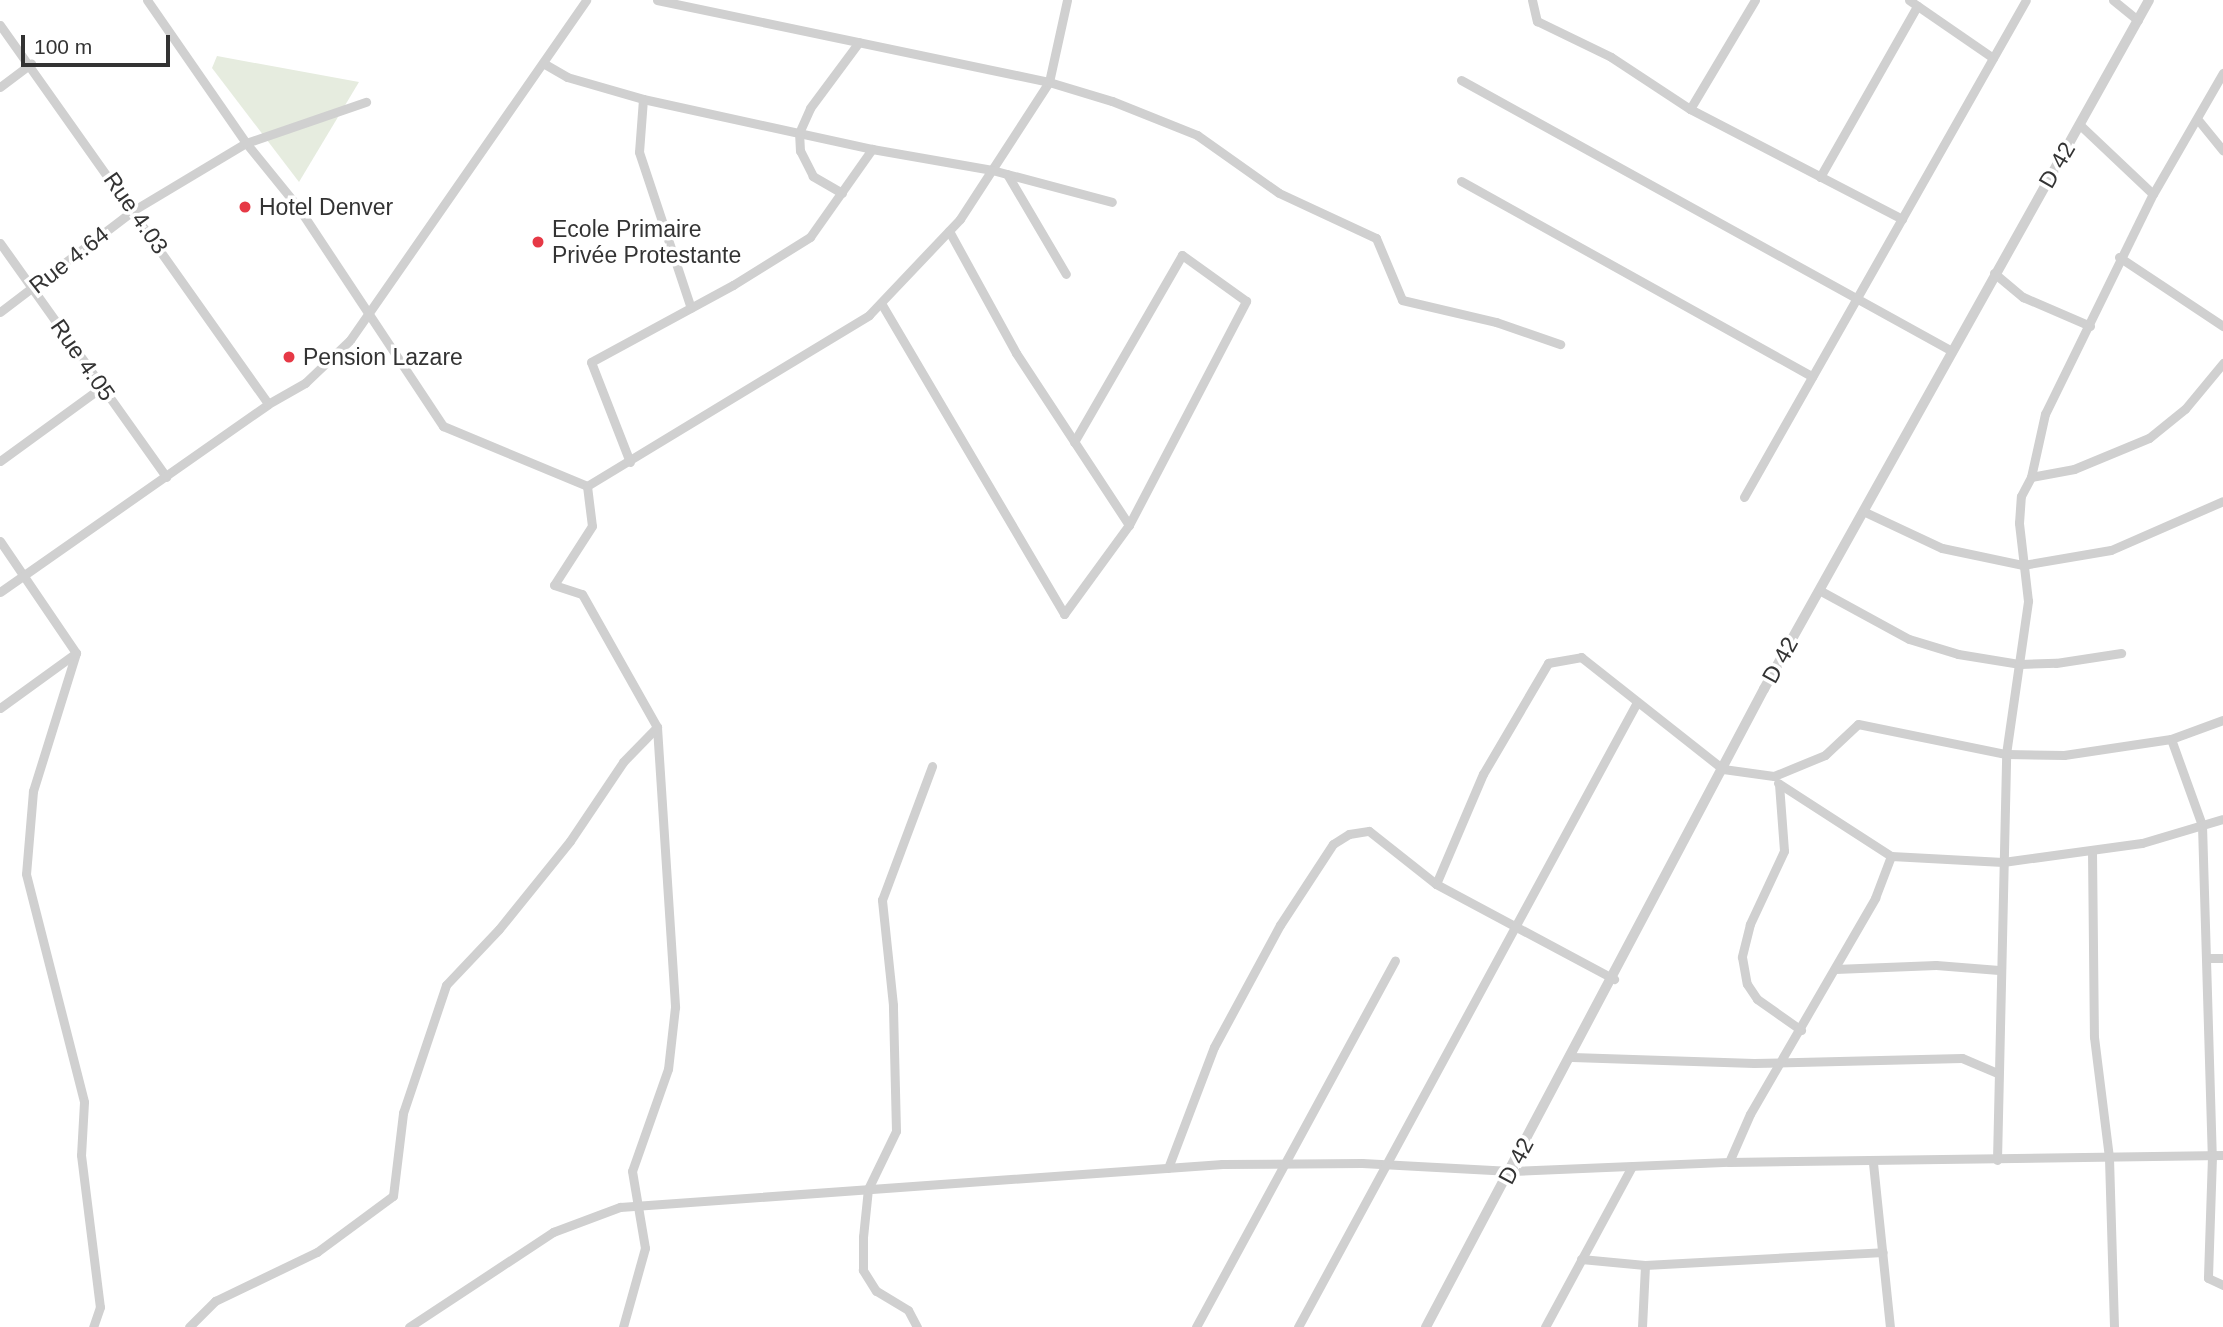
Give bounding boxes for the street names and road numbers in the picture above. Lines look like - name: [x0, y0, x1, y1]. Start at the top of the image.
- street label: D 42: [2033, 137, 2081, 193]
- street label: Rue 4.03: [98, 167, 174, 259]
- street label: Rue 4.64: [24, 220, 114, 300]
- street label: Rue 4.05: [45, 314, 121, 406]
- street label: D 42: [1756, 632, 1804, 688]
- street label: D 42: [1492, 1133, 1540, 1189]

